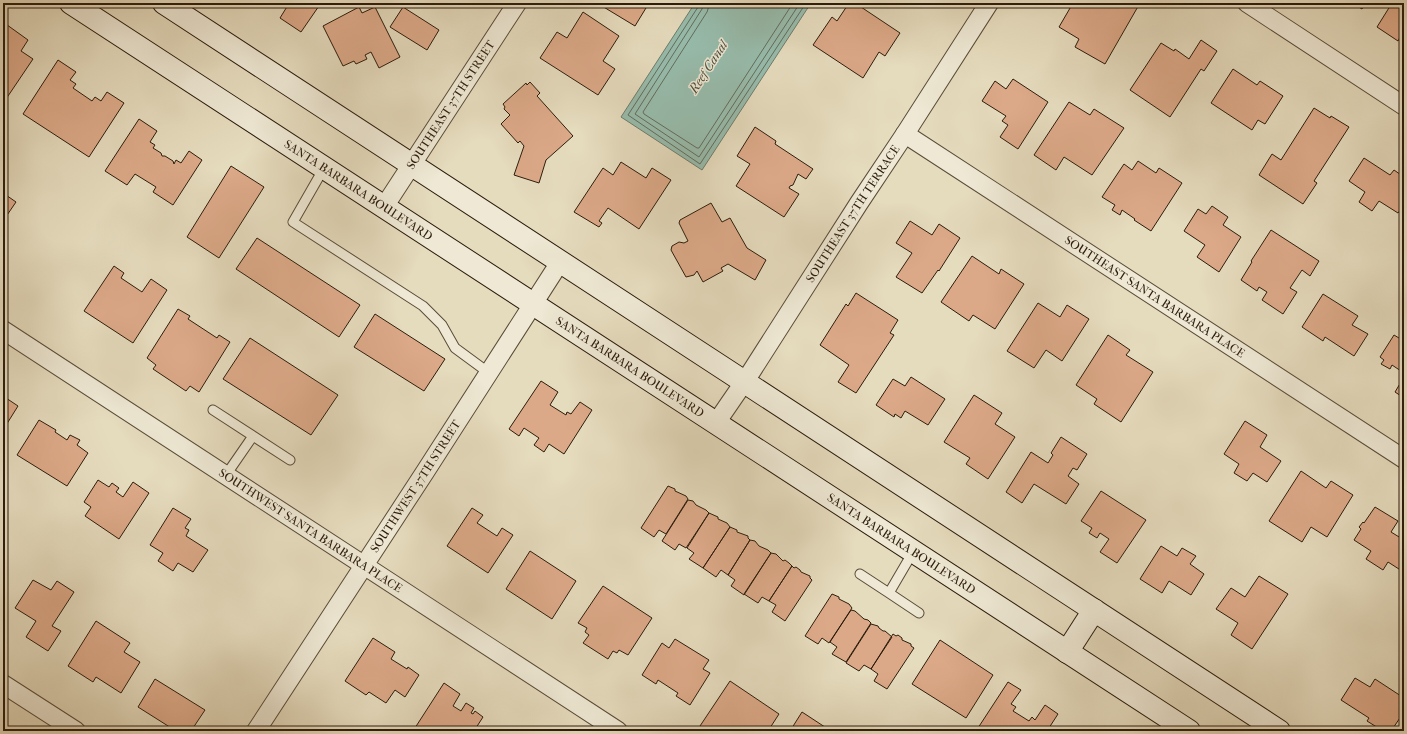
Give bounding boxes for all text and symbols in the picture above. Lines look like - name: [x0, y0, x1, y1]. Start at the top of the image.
- street label: SOUTHEAST 37TH STREET: [404, 37, 498, 172]
- water label: Reef Canal: [685, 37, 731, 97]
- street label: SANTA BARBARA BOULEVARD: [282, 137, 435, 244]
- street label: SOUTHEAST 37TH TERRACE: [803, 142, 903, 285]
- street label: SOUTHEAST SANTA BARBARA PLACE: [1062, 233, 1247, 360]
- street label: SANTA BARBARA BOULEVARD: [553, 314, 707, 420]
- street label: SOUTHWEST 37TH STREET: [367, 417, 464, 555]
- street label: SOUTHWEST SANTA BARBARA PLACE: [216, 466, 405, 595]
- street label: SANTA BARBARA BOULEVARD: [825, 490, 978, 597]

